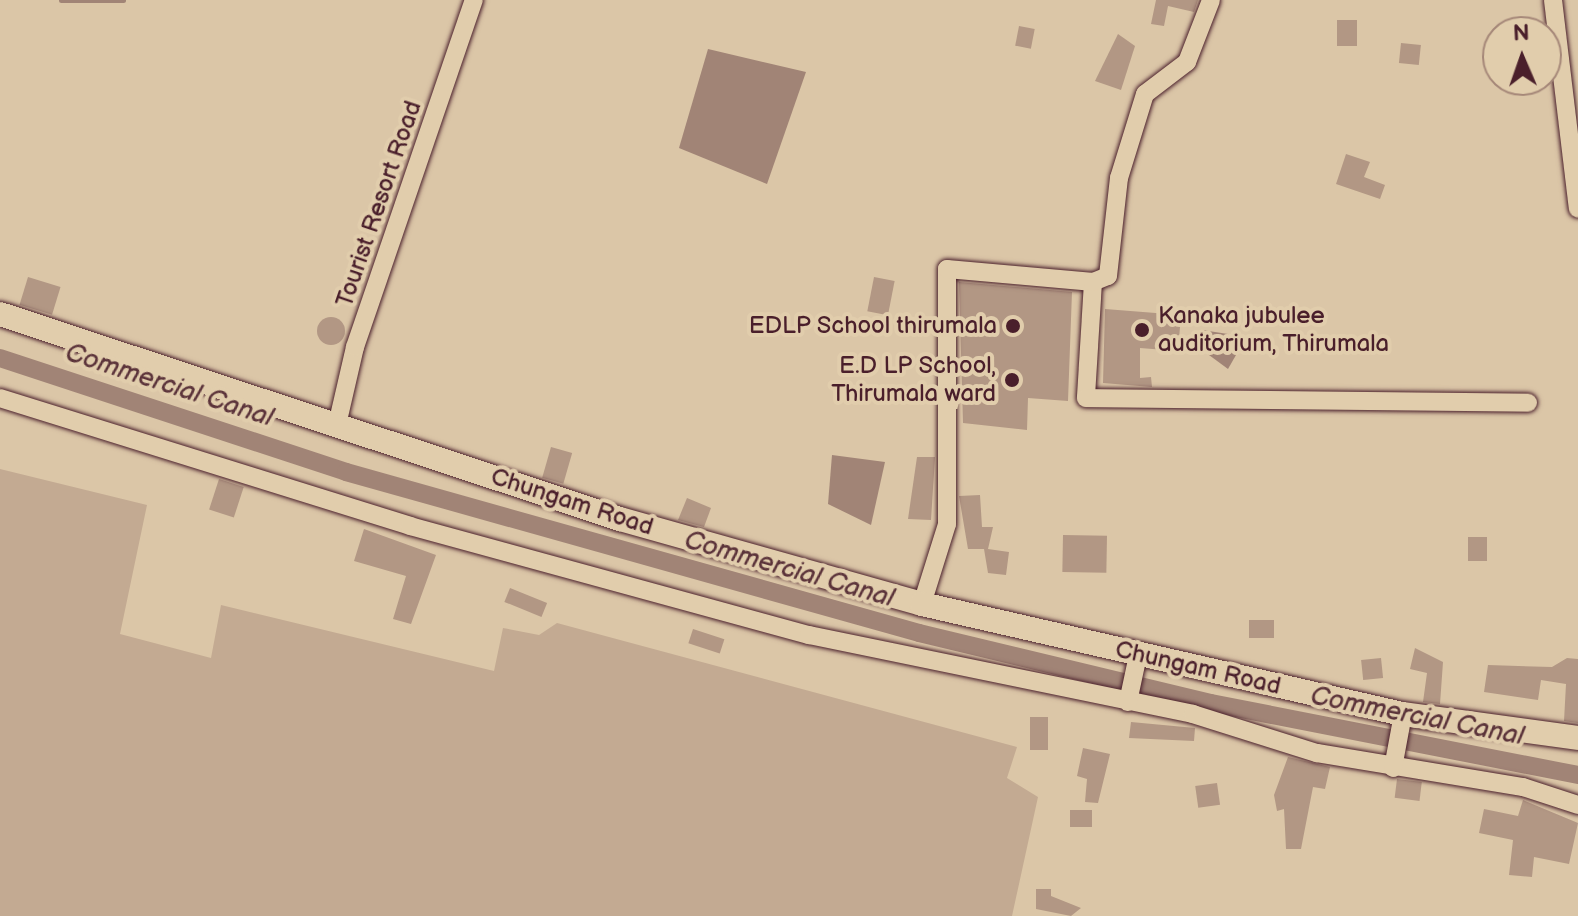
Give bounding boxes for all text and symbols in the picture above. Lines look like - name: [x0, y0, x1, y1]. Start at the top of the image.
- north arrow: [1482, 16, 1562, 96]
- text: N: [1512, 20, 1530, 47]
- street label: Tourist Resort Road: [330, 97, 428, 311]
- place label: Kanaka jubulee auditorium, Thirumala: [1158, 302, 1390, 358]
- place label: EDLP School thirumala: [748, 312, 997, 340]
- marker: EDLP School thirumala: [1004, 317, 1022, 335]
- marker: Kanaka jubulee auditorium, Thirumala: [1133, 321, 1151, 339]
- water label: Commercial Canal: [61, 338, 277, 434]
- place label: E.D LP School, Thirumala ward: [831, 352, 996, 408]
- marker: E.D LP School, Thirumala ward: [1003, 371, 1021, 389]
- street label: Chungam Road: [487, 462, 657, 542]
- water label: Commercial Canal: [681, 525, 897, 615]
- street label: Chungam Road: [1112, 635, 1284, 701]
- water label: Commercial Canal: [1308, 681, 1526, 753]

